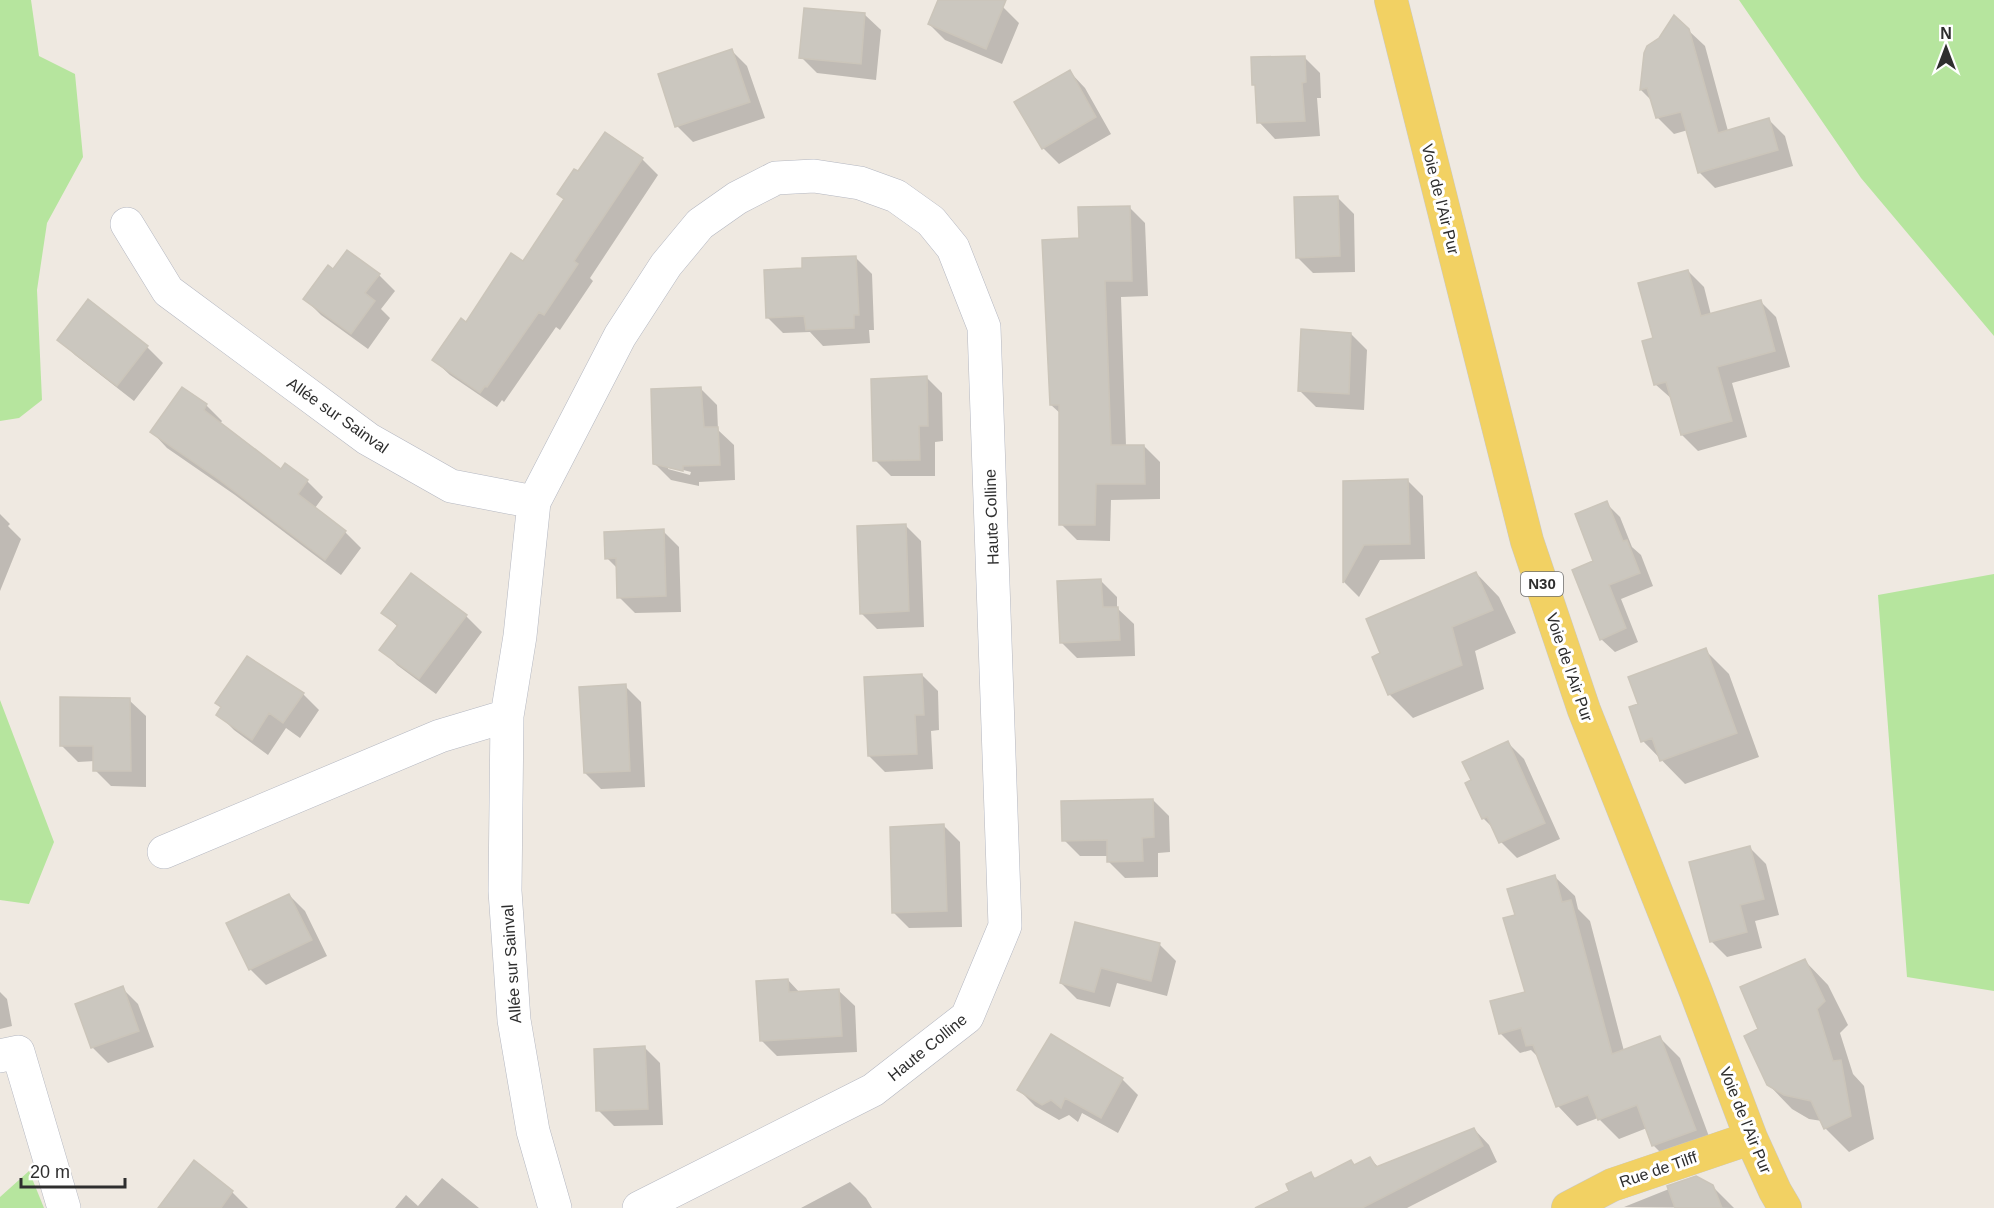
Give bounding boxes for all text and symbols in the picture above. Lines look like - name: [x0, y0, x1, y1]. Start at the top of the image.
- north arrow: [1916, 18, 1976, 78]
- text: N: [1940, 25, 1952, 42]
- street label: Voie de l'Air Pur: [1419, 142, 1463, 257]
- street label: Allée sur Sainval: [284, 374, 391, 457]
- street label: Haute Colline: [981, 469, 1002, 565]
- road number: N30: [1521, 572, 1563, 596]
- street label: Voie de l'Air Pur: [1543, 611, 1596, 724]
- street label: Allée sur Sainval: [499, 904, 524, 1024]
- street label: Haute Colline: [885, 1010, 970, 1084]
- street label: Voie de l'Air Pur: [1716, 1064, 1775, 1177]
- street label: Rue de Tilff: [1617, 1148, 1700, 1191]
- scale bar: [21, 1151, 124, 1189]
- text: 20 m: [30, 1162, 70, 1182]

